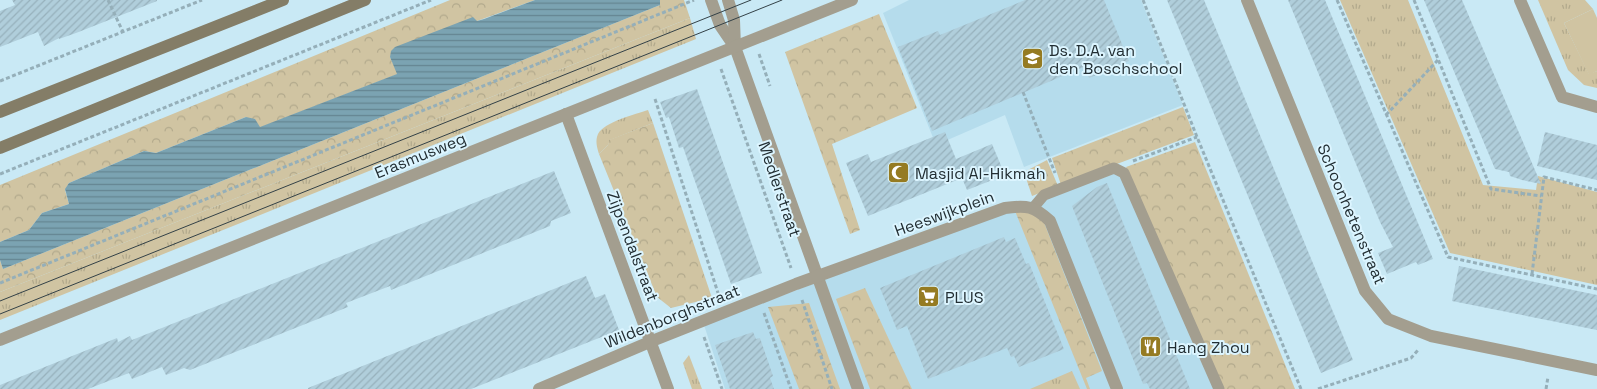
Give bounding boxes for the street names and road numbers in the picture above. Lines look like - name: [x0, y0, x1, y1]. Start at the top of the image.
- street label: Erasmusweg: [372, 128, 469, 183]
- street label: Medlerstraat: [753, 139, 806, 240]
- street label: Schoonhetenstraat: [1312, 141, 1391, 288]
- street label: Heeswijkplein: [891, 186, 997, 241]
- street label: Zijpendalstraat: [602, 188, 663, 304]
- street label: Wildenborghstraat: [601, 280, 743, 353]

